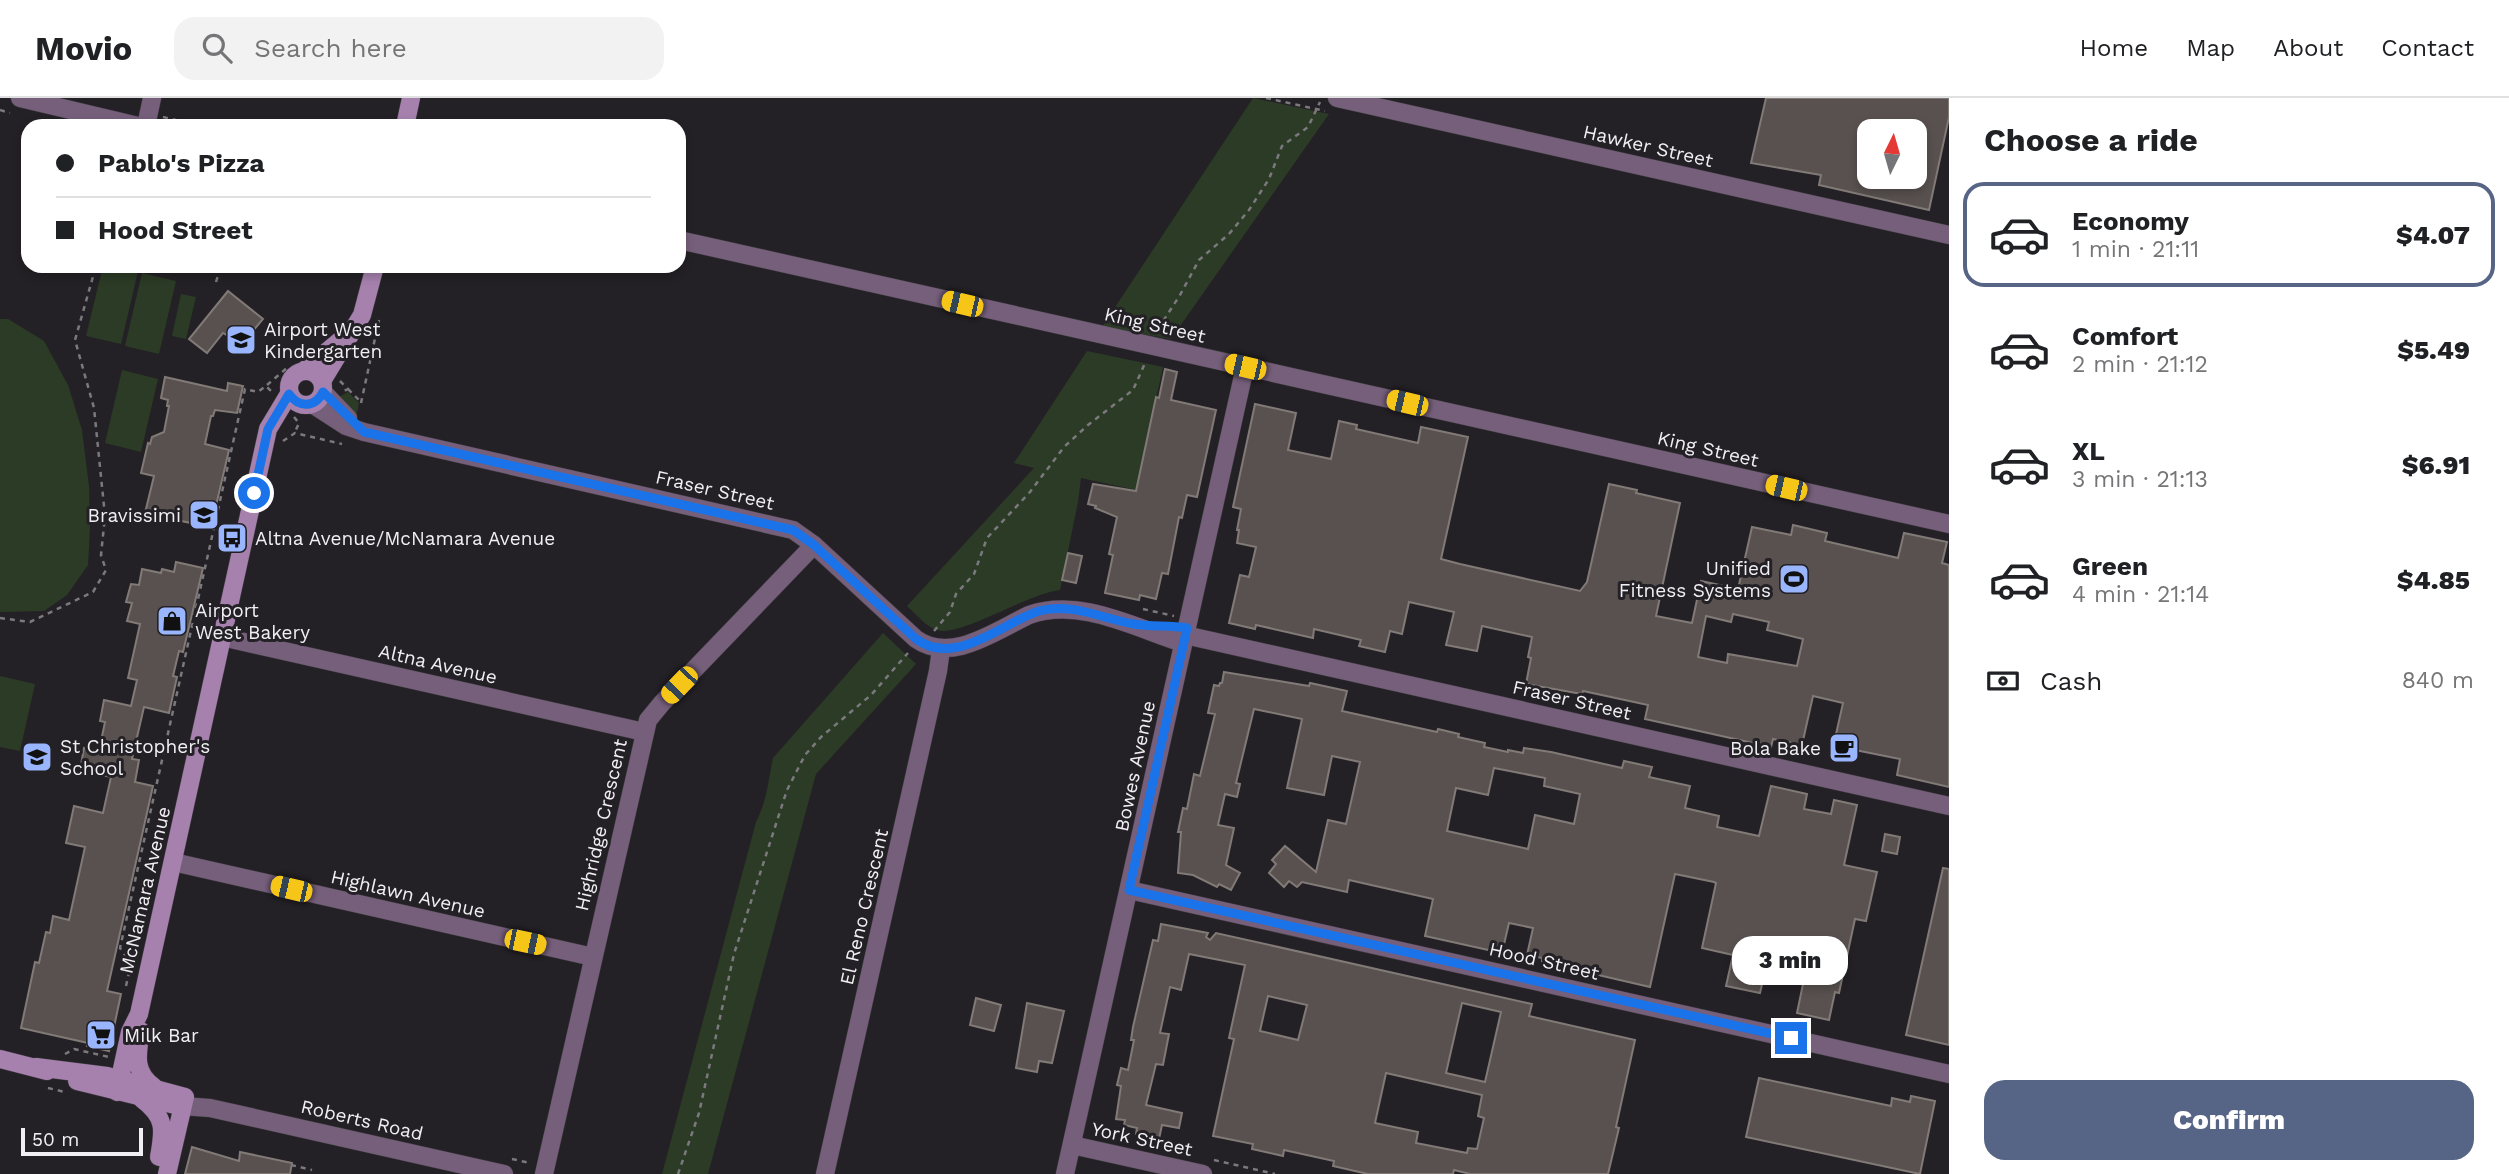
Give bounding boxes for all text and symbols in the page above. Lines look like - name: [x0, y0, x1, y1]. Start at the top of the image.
- search box: [174, 17, 664, 80]
- text: Movio: [35, 29, 132, 68]
- icon: search: [198, 29, 236, 67]
- text: Search here: [254, 33, 407, 63]
- text: Home: [2080, 34, 2148, 62]
- text: Map: [2186, 34, 2235, 62]
- text: About: [2273, 34, 2343, 62]
- text: Contact: [2381, 34, 2474, 62]
- north arrow: [1857, 119, 1927, 189]
- map controls: [1857, 119, 1927, 189]
- street label: Hawker Street: [1581, 120, 1715, 172]
- text: Choose a ride: [1984, 121, 2198, 159]
- text: Pablo's Pizza: [98, 148, 265, 178]
- icon: car: [1988, 203, 2051, 266]
- text: Economy: [2072, 206, 2189, 236]
- text: Hood Street: [98, 215, 253, 245]
- text: $4.07: [2396, 220, 2470, 250]
- text: 1 min · 21:11: [2072, 236, 2199, 263]
- car: [940, 289, 985, 319]
- street label: King Street: [1102, 302, 1208, 348]
- place label: Airport West Kindergarten: [264, 318, 382, 363]
- icon: car: [1988, 318, 2051, 381]
- text: Comfort: [2072, 321, 2178, 351]
- school or university icon: Airport West Kindergarten: [224, 323, 258, 357]
- text: $5.49: [2397, 335, 2470, 365]
- text: 2 min · 21:12: [2072, 351, 2208, 378]
- car: [1223, 352, 1268, 382]
- car: [1385, 388, 1430, 418]
- street label: King Street: [1655, 426, 1761, 472]
- icon: car: [1988, 433, 2051, 496]
- text: XL: [2072, 436, 2105, 466]
- text: $6.91: [2402, 450, 2470, 480]
- street label: Fraser Street: [653, 465, 777, 515]
- text: 3 min · 21:13: [2072, 466, 2208, 493]
- car: [1764, 473, 1809, 503]
- route start: [238, 477, 270, 509]
- school or university icon: Bravissimi: [187, 498, 221, 532]
- place label: Bravissimi: [88, 504, 181, 527]
- bus stop icon: Altna Avenue/McNamara Avenue: [215, 521, 249, 555]
- place label: Altna Avenue/McNamara Avenue: [255, 527, 555, 550]
- icon: car: [1988, 548, 2051, 611]
- text: Green: [2072, 551, 2148, 581]
- place label: Unified Fitness Systems: [1619, 557, 1771, 602]
- sports icon: Unified Fitness Systems: [1777, 562, 1811, 596]
- text: $4.85: [2397, 565, 2470, 595]
- text: 4 min · 21:14: [2072, 581, 2209, 608]
- place label: Airport West Bakery: [195, 599, 310, 644]
- shop icon: Airport West Bakery: [155, 604, 189, 638]
- street label: Altna Avenue: [376, 639, 500, 689]
- icon: cash: [1984, 662, 2022, 700]
- car: [657, 663, 702, 707]
- text: Cash: [2040, 666, 2102, 696]
- text: 840 m: [2402, 667, 2474, 694]
- street label: Fraser Street: [1510, 675, 1634, 725]
- street label: Bowes Avenue: [1110, 699, 1160, 833]
- cafe icon: Bola Bake: [1827, 731, 1861, 765]
- place label: St Christopher's School: [60, 735, 210, 780]
- street label: Highridge Crescent: [570, 737, 632, 913]
- place label: Bola Bake: [1730, 737, 1821, 760]
- school or university icon: St Christopher's School: [20, 740, 54, 774]
- street label: McNamara Avenue: [115, 804, 175, 976]
- street label: El Reno Crescent: [835, 827, 893, 987]
- street label: Highlawn Avenue: [329, 865, 487, 923]
- car: [269, 874, 314, 904]
- car: [503, 927, 548, 957]
- callout: 3 min: [1733, 936, 1849, 986]
- street label: Hood Street: [1487, 937, 1601, 985]
- text: 3 min: [1759, 947, 1821, 974]
- supermarket icon: Milk Bar: [84, 1018, 118, 1052]
- route end: [1775, 1022, 1807, 1054]
- place label: Milk Bar: [124, 1024, 199, 1047]
- button: Confirm: [1984, 1080, 2474, 1160]
- street label: Roberts Road: [299, 1095, 425, 1145]
- street label: York Street: [1089, 1117, 1195, 1161]
- scale bar: [21, 1125, 144, 1157]
- text: 50 m: [32, 1128, 79, 1151]

